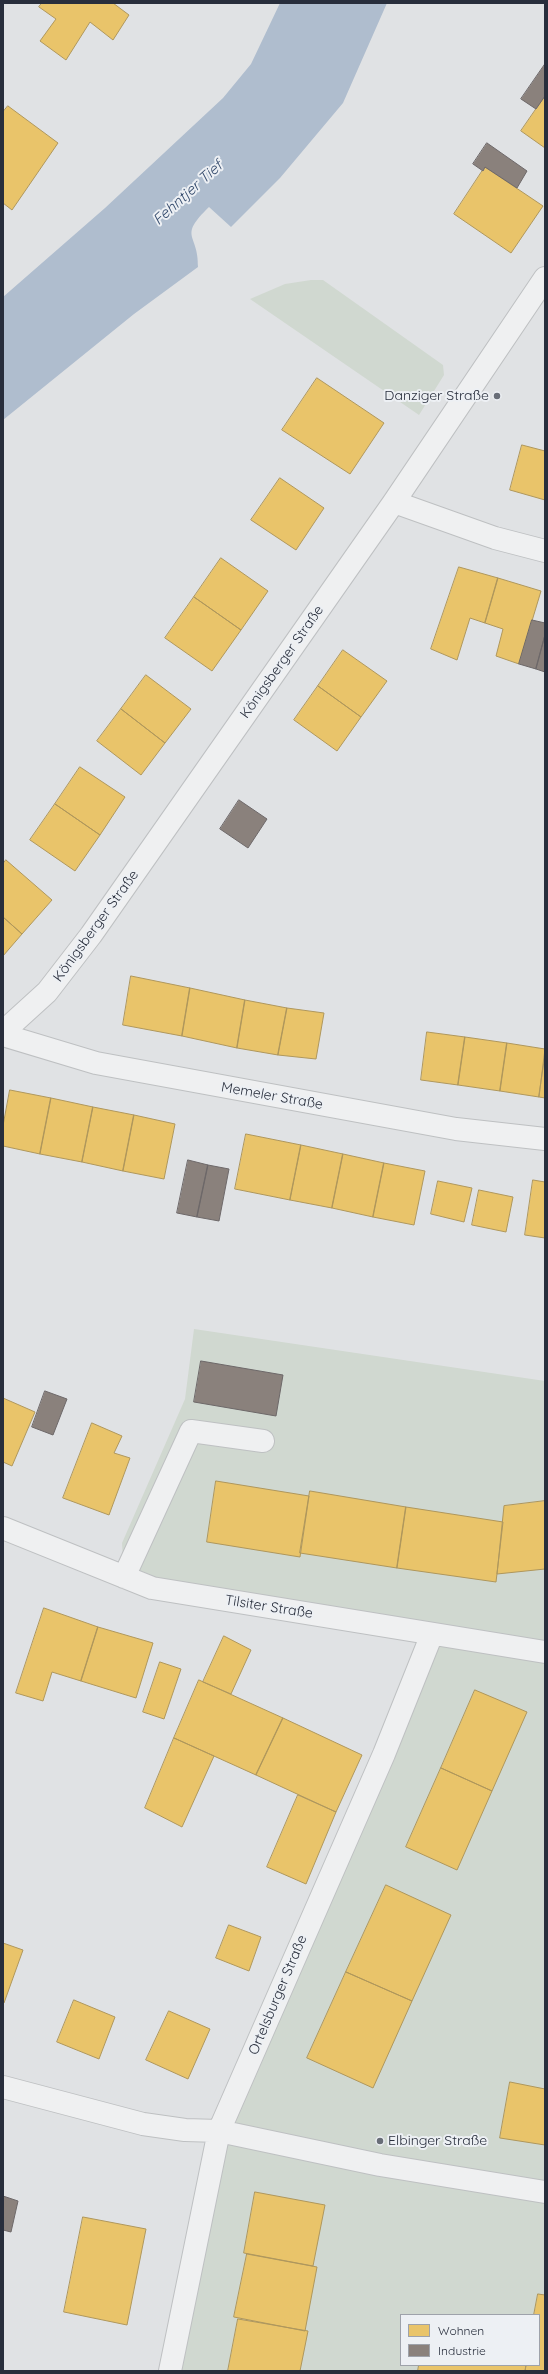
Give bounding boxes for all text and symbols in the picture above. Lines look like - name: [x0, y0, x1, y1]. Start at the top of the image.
- water label: Fehntjer Tief: [149, 157, 227, 229]
- place label: Danziger Straße: [384, 388, 489, 404]
- marker: Danziger Straße: [492, 391, 502, 401]
- street label: Königsberger Straße: [237, 602, 327, 722]
- street label: Königsberger Straße: [50, 867, 142, 985]
- street label: Memeler Straße: [220, 1079, 324, 1113]
- street label: Tilsiter Straße: [224, 1592, 314, 1622]
- street label: Ortelsburger Straße: [245, 1933, 311, 2057]
- place label: Elbinger Straße: [388, 2133, 487, 2149]
- marker: Elbinger Straße: [375, 2136, 385, 2146]
- legend: [400, 2314, 540, 2366]
- text: Wohnen: [438, 2323, 484, 2338]
- text: Industrie: [438, 2343, 486, 2358]

